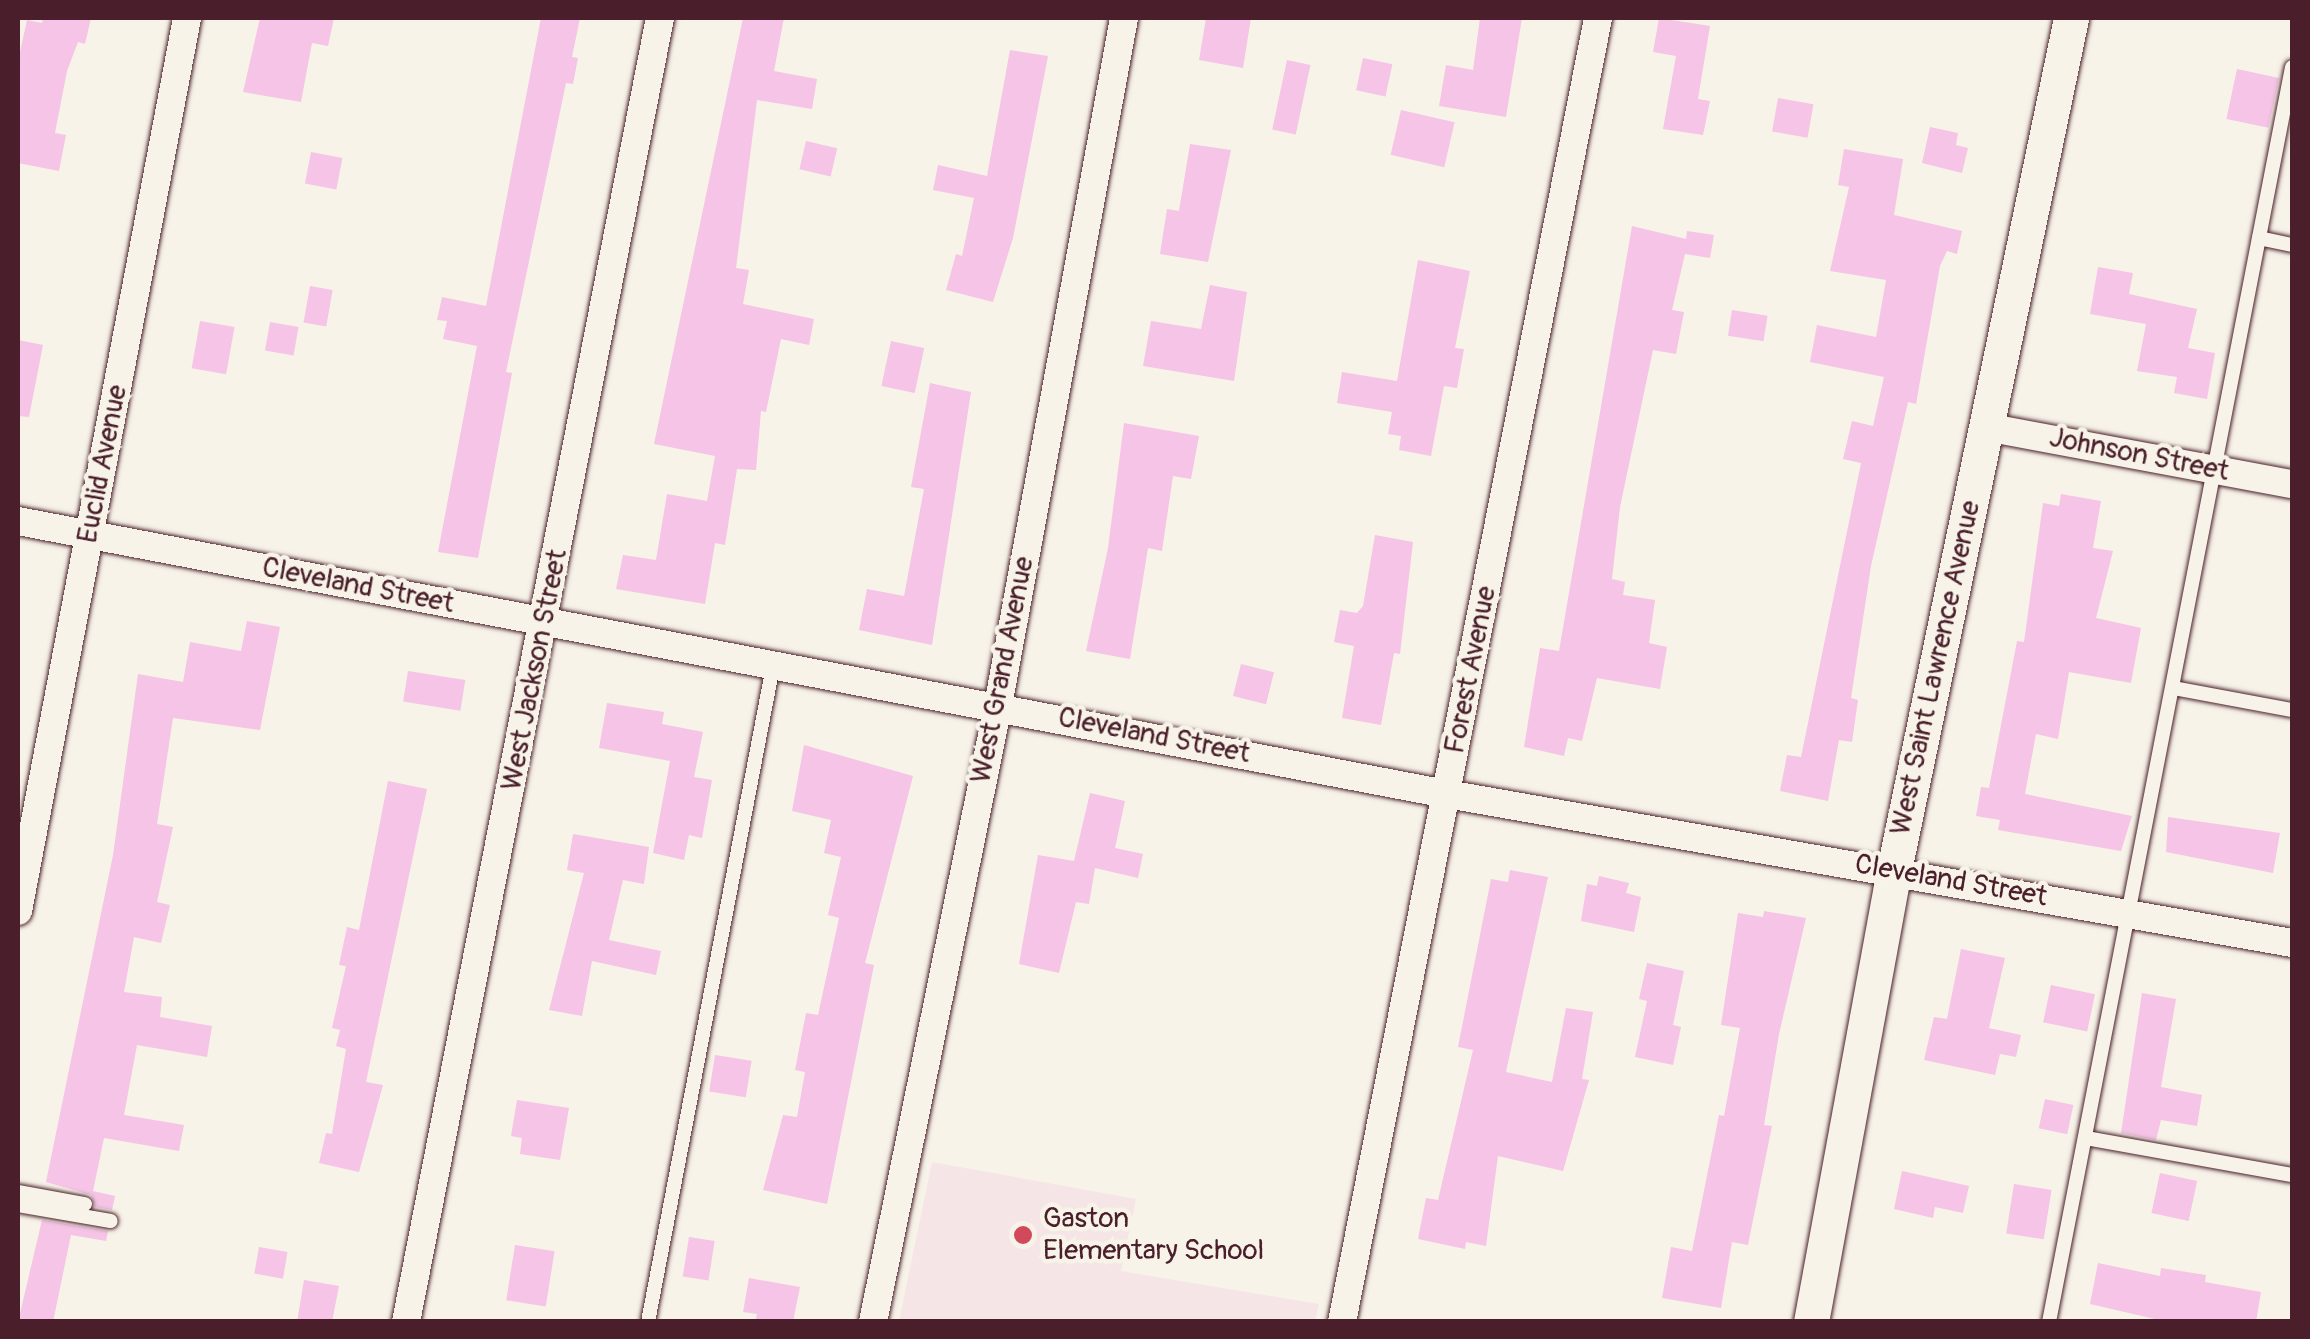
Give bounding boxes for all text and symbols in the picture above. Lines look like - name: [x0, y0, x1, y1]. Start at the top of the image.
- street label: Euclid Avenue: [71, 382, 135, 546]
- street label: Johnson Street: [2046, 421, 2232, 489]
- street label: West Saint Lawrence Avenue: [1884, 498, 1988, 838]
- street label: West Jackson Street: [495, 547, 575, 793]
- street label: Cleveland Street: [259, 551, 457, 621]
- street label: West Grand Avenue: [965, 554, 1041, 786]
- street label: Forest Avenue: [1438, 584, 1504, 756]
- street label: Cleveland Street: [1055, 701, 1253, 771]
- street label: Cleveland Street: [1852, 848, 2050, 914]
- place label: Gaston Elementary School: [1043, 1202, 1264, 1268]
- marker: Gaston Elementary School: [1012, 1224, 1034, 1246]

